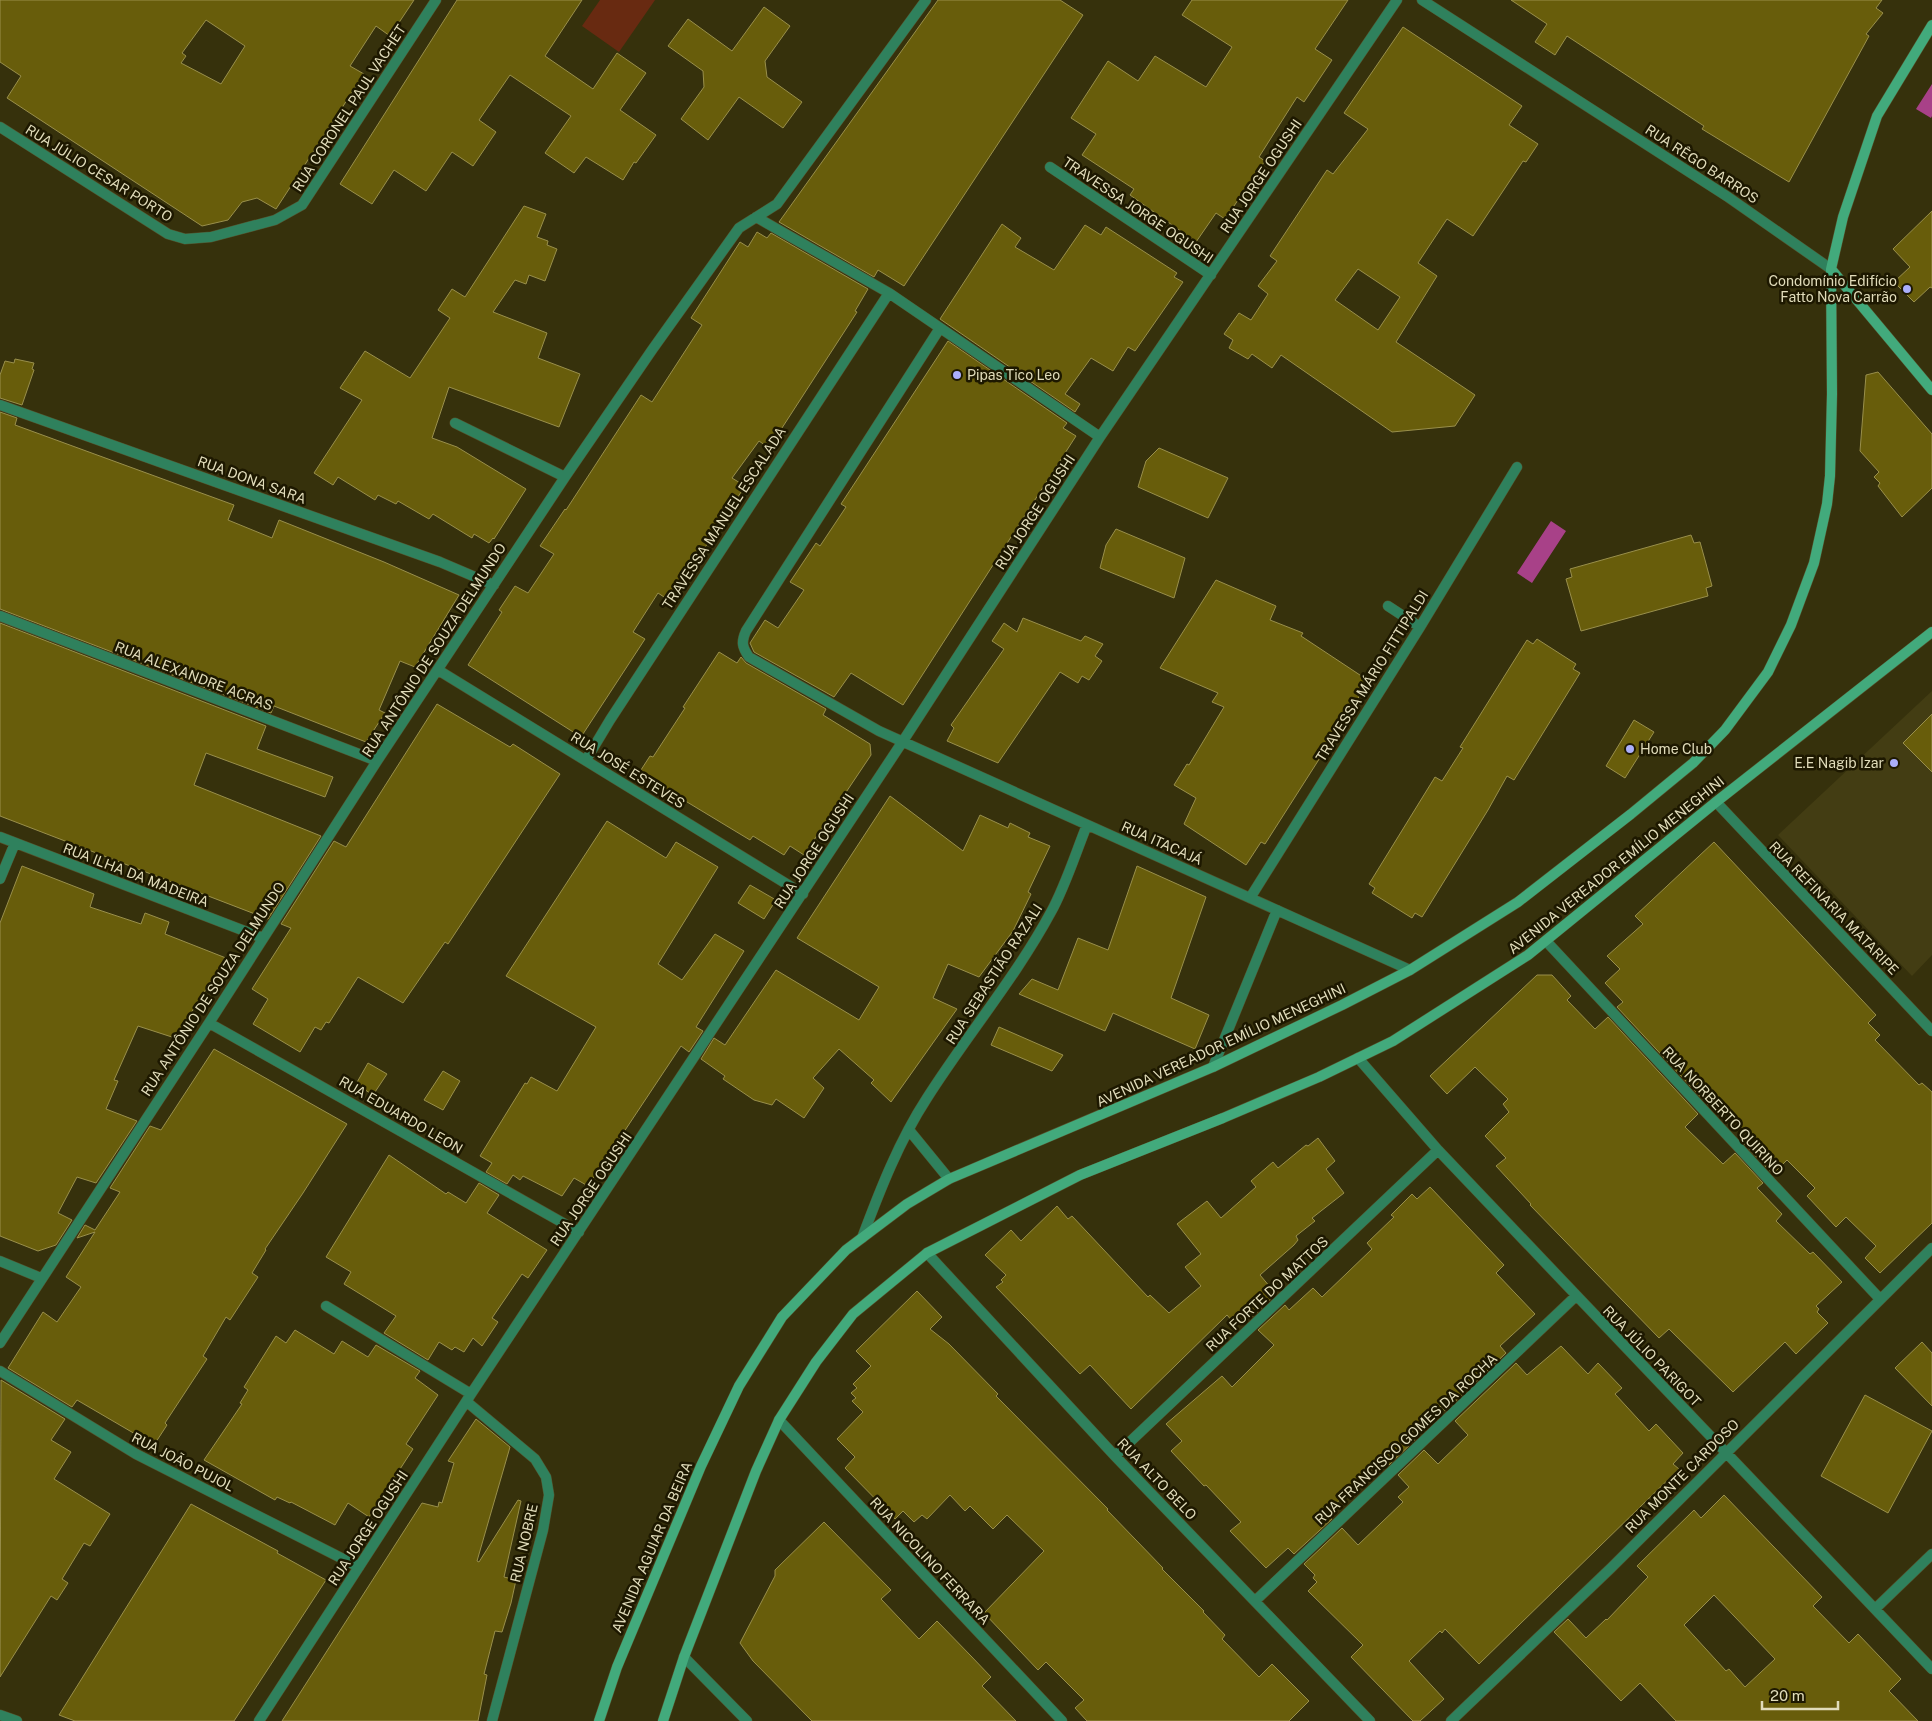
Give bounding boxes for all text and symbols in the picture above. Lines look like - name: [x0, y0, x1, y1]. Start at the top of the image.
- street label: RUA CORONEL PAUL VACHET: [289, 22, 409, 194]
- street label: RUA JORGE OGUSHI: [1217, 116, 1305, 236]
- street label: RUA JÚLIO CESAR PORTO: [23, 119, 176, 225]
- street label: RUA RÊGO BARROS: [1642, 121, 1762, 207]
- street label: TRAVESSA JORGE OGUSHI: [1060, 154, 1216, 266]
- place label: Condomínio Edifício Fatto Nova Carrão: [1768, 273, 1897, 305]
- marker: Condomínio Edifício Fatto Nova Carrão: [1901, 283, 1913, 295]
- place label: Pipas Tico Leo: [967, 367, 1060, 383]
- marker: Pipas Tico Leo: [951, 369, 963, 381]
- street label: TRAVESSA MANUEL ESCALADA: [659, 424, 789, 612]
- street label: RUA JORGE OGUSHI: [992, 452, 1078, 572]
- street label: RUA DONA SARA: [196, 453, 308, 507]
- street label: RUA ANTÔNIO DE SOUZA DELMUNDO: [358, 540, 509, 760]
- street label: TRAVESSA MÁRIO FITTIPALDI: [1312, 587, 1431, 765]
- street label: RUA ALEXANDRE ACRAS: [113, 638, 275, 714]
- street label: RUA JOSÉ ESTEVES: [568, 728, 689, 812]
- place label: Home Club: [1640, 741, 1712, 757]
- marker: Home Club: [1624, 743, 1636, 755]
- place label: E.E Nagib Izar: [1794, 755, 1884, 771]
- marker: E.E Nagib Izar: [1888, 757, 1900, 769]
- street label: AVENIDA VEREADOR EMÍLIO MENEGHINI: [1504, 772, 1727, 957]
- street label: RUA JORGE OGUSHI: [771, 791, 857, 911]
- street label: RUA ITACAJÁ: [1119, 817, 1205, 868]
- street label: RUA REFINARIA MATARIPE: [1766, 838, 1902, 978]
- street label: RUA ILHA DA MADEIRA: [61, 840, 211, 910]
- street label: RUA ANTÔNIO DE SOUZA DELMUNDO: [137, 879, 288, 1099]
- street label: RUA SEBASTIÃO RAZALI: [942, 900, 1045, 1047]
- street label: AVENIDA VEREADOR EMÍLIO MENEGHINI: [1093, 979, 1348, 1110]
- street label: RUA NORBERTO QUIRINO: [1659, 1043, 1787, 1179]
- street label: RUA EDUARDO LEON: [336, 1073, 466, 1157]
- street label: RUA JORGE OGUSHI: [547, 1129, 635, 1249]
- street label: RUA FORTE DO MATTOS: [1203, 1233, 1331, 1355]
- street label: RUA JÚLIO PARIGOT: [1600, 1301, 1705, 1409]
- street label: RUA FRANCISCO GOMES DA ROCHA: [1312, 1350, 1500, 1528]
- street label: RUA MONTE CARDOSO: [1622, 1416, 1742, 1536]
- street label: RUA JOÃO PUJOL: [129, 1428, 237, 1495]
- street label: RUA ALTO BELO: [1114, 1435, 1200, 1523]
- street label: AVENIDA AGUIAR DA BEIRA: [609, 1459, 695, 1635]
- street label: RUA JORGE OGUSHI: [325, 1468, 411, 1588]
- street label: RUA NICOLINO FERRARA: [867, 1494, 993, 1628]
- street label: RUA NOBRE: [507, 1502, 541, 1584]
- scale bar: [1762, 1678, 1838, 1710]
- text: 20 m: [1770, 1687, 1805, 1704]

